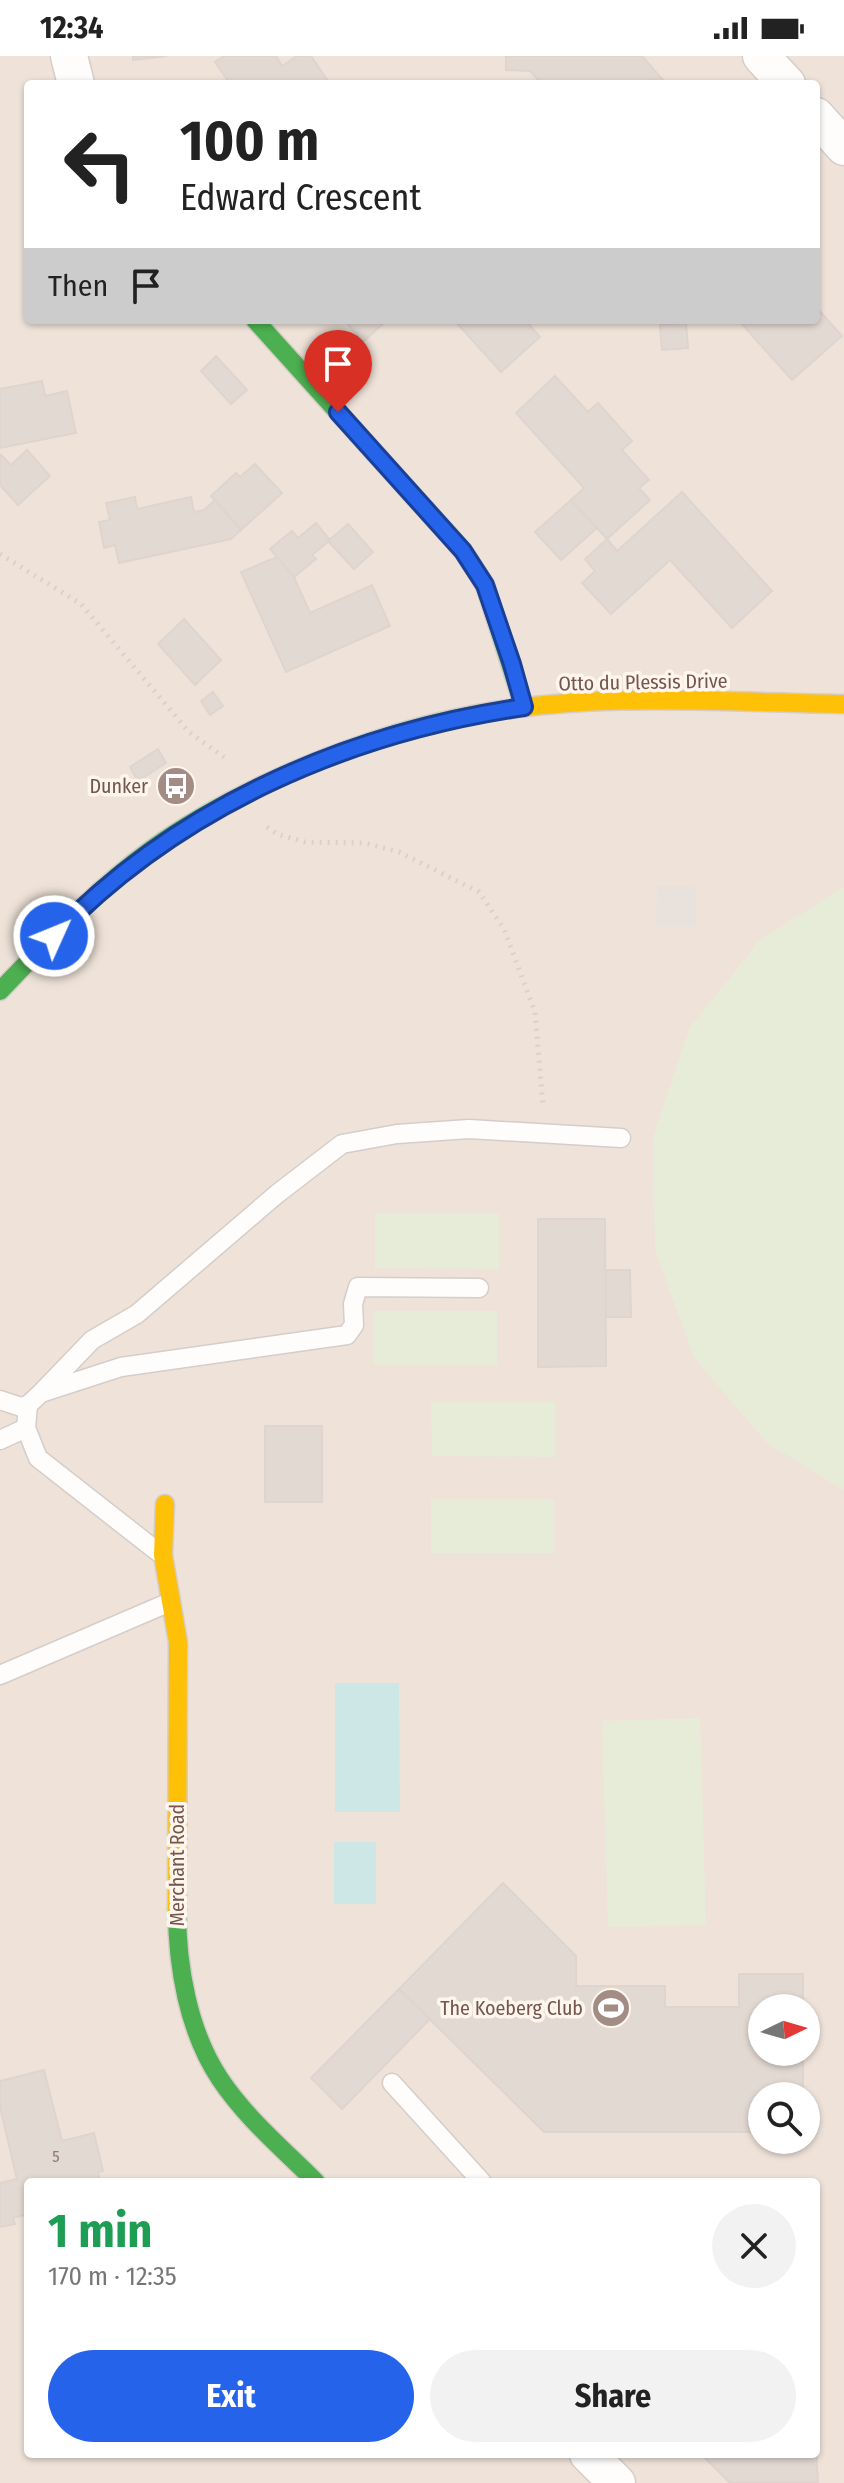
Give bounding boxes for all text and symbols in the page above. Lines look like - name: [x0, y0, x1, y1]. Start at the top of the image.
- text: 12:34: [40, 10, 103, 46]
- text: 100 m: [180, 108, 319, 175]
- icon: left: [48, 112, 152, 216]
- text: Edward Crescent: [180, 176, 421, 220]
- icon: arrive: [124, 264, 168, 308]
- text: Then: [48, 268, 108, 304]
- pin: [304, 330, 372, 412]
- icon: arrive: [316, 342, 360, 386]
- street label: Otto du Plessis Drive: [558, 669, 728, 695]
- bus stop icon: Dunker: [155, 765, 197, 807]
- place label: Dunker: [89, 774, 148, 798]
- position arrow: [12, 894, 96, 978]
- street label: Merchant Road: [165, 1804, 189, 1926]
- sports icon: The Koeberg Club: [590, 1987, 632, 2029]
- north arrow: [748, 1994, 820, 2066]
- map controls: [748, 1994, 820, 2154]
- place label: The Koeberg Club: [440, 1996, 583, 2020]
- button: search: [748, 2082, 820, 2154]
- house number: 5: [52, 2147, 60, 2166]
- text: 1 min: [48, 2202, 153, 2260]
- button: close: [712, 2204, 796, 2288]
- text: 170 m · 12:35: [48, 2261, 177, 2292]
- button: Exit: [48, 2350, 414, 2442]
- button: Share: [430, 2350, 796, 2442]

